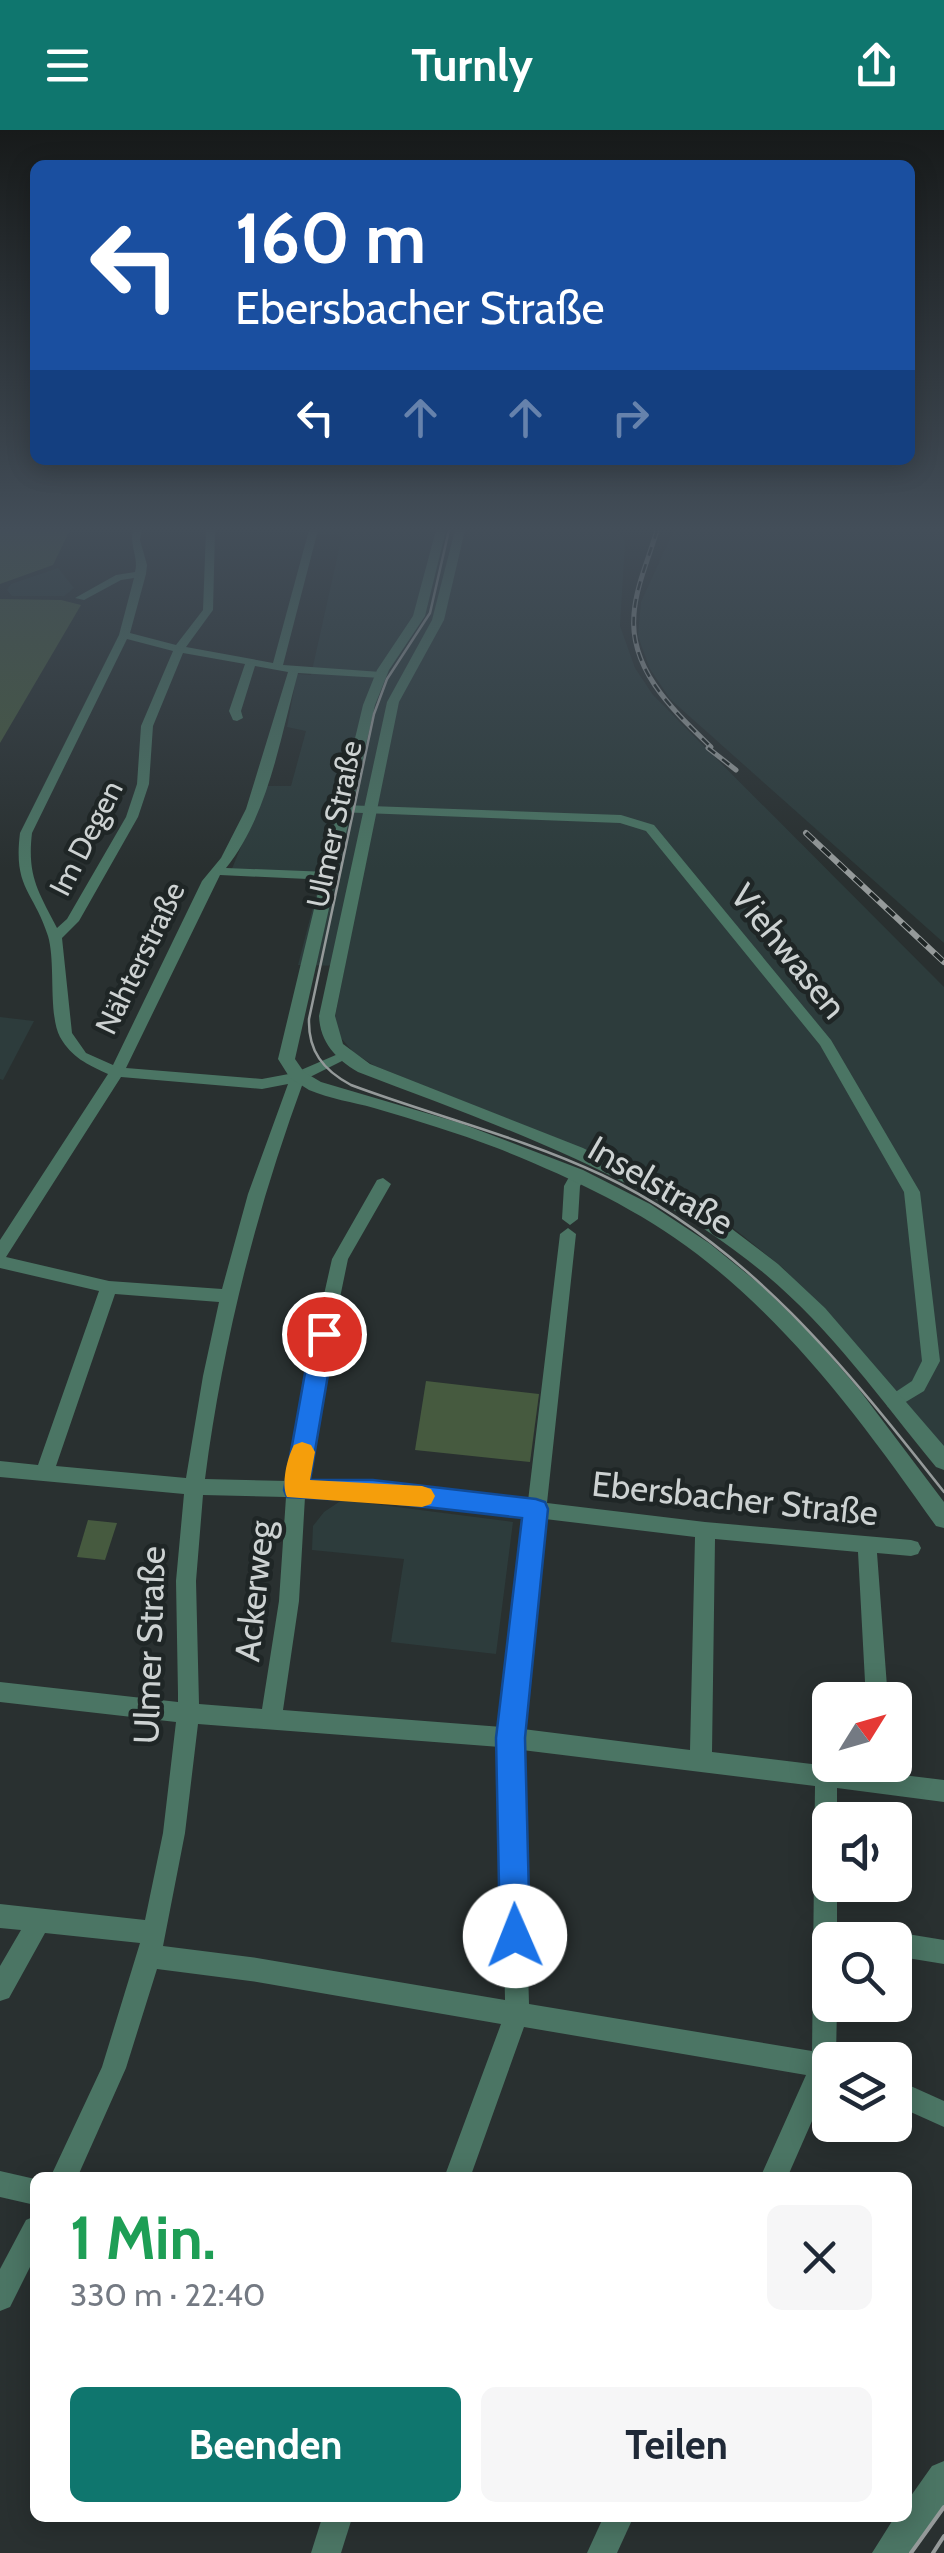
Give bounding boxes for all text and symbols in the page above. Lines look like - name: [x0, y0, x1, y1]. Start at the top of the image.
- icon: menu: [40, 38, 95, 93]
- text: Turnly: [411, 38, 533, 92]
- icon: share: [849, 38, 904, 93]
- text: 160 m: [235, 195, 426, 281]
- icon: left: [70, 200, 200, 330]
- text: Ebersbacher Straße: [235, 281, 605, 335]
- icon: left: [288, 390, 343, 445]
- icon: ahead: [393, 390, 448, 445]
- icon: ahead: [498, 390, 553, 445]
- icon: right: [603, 390, 658, 445]
- street label: Ulmer Straße: [298, 737, 370, 911]
- street label: Im Degen: [41, 774, 131, 902]
- street label: Viehwasen: [722, 875, 856, 1027]
- street label: Nähterstraße: [87, 876, 193, 1040]
- street label: Inselstraße: [581, 1126, 741, 1244]
- pin: [282, 1292, 367, 1377]
- icon: arrive: [297, 1307, 352, 1362]
- street label: Ebersbacher Straße: [590, 1462, 880, 1534]
- street label: Ackerweg: [225, 1518, 283, 1664]
- street label: Ulmer Straße: [124, 1545, 174, 1745]
- north arrow: [812, 1682, 912, 1782]
- map controls: [812, 1682, 912, 2142]
- button: sound: [812, 1802, 912, 1902]
- position arrow: [463, 1884, 567, 1988]
- button: search: [812, 1922, 912, 2022]
- button: layers: [812, 2042, 912, 2142]
- text: 1 Min.: [70, 2201, 216, 2274]
- button: close: [767, 2205, 872, 2310]
- text: 330 m · 22:40: [70, 2275, 265, 2314]
- button: Beenden: [70, 2387, 461, 2502]
- button: Teilen: [481, 2387, 872, 2502]

